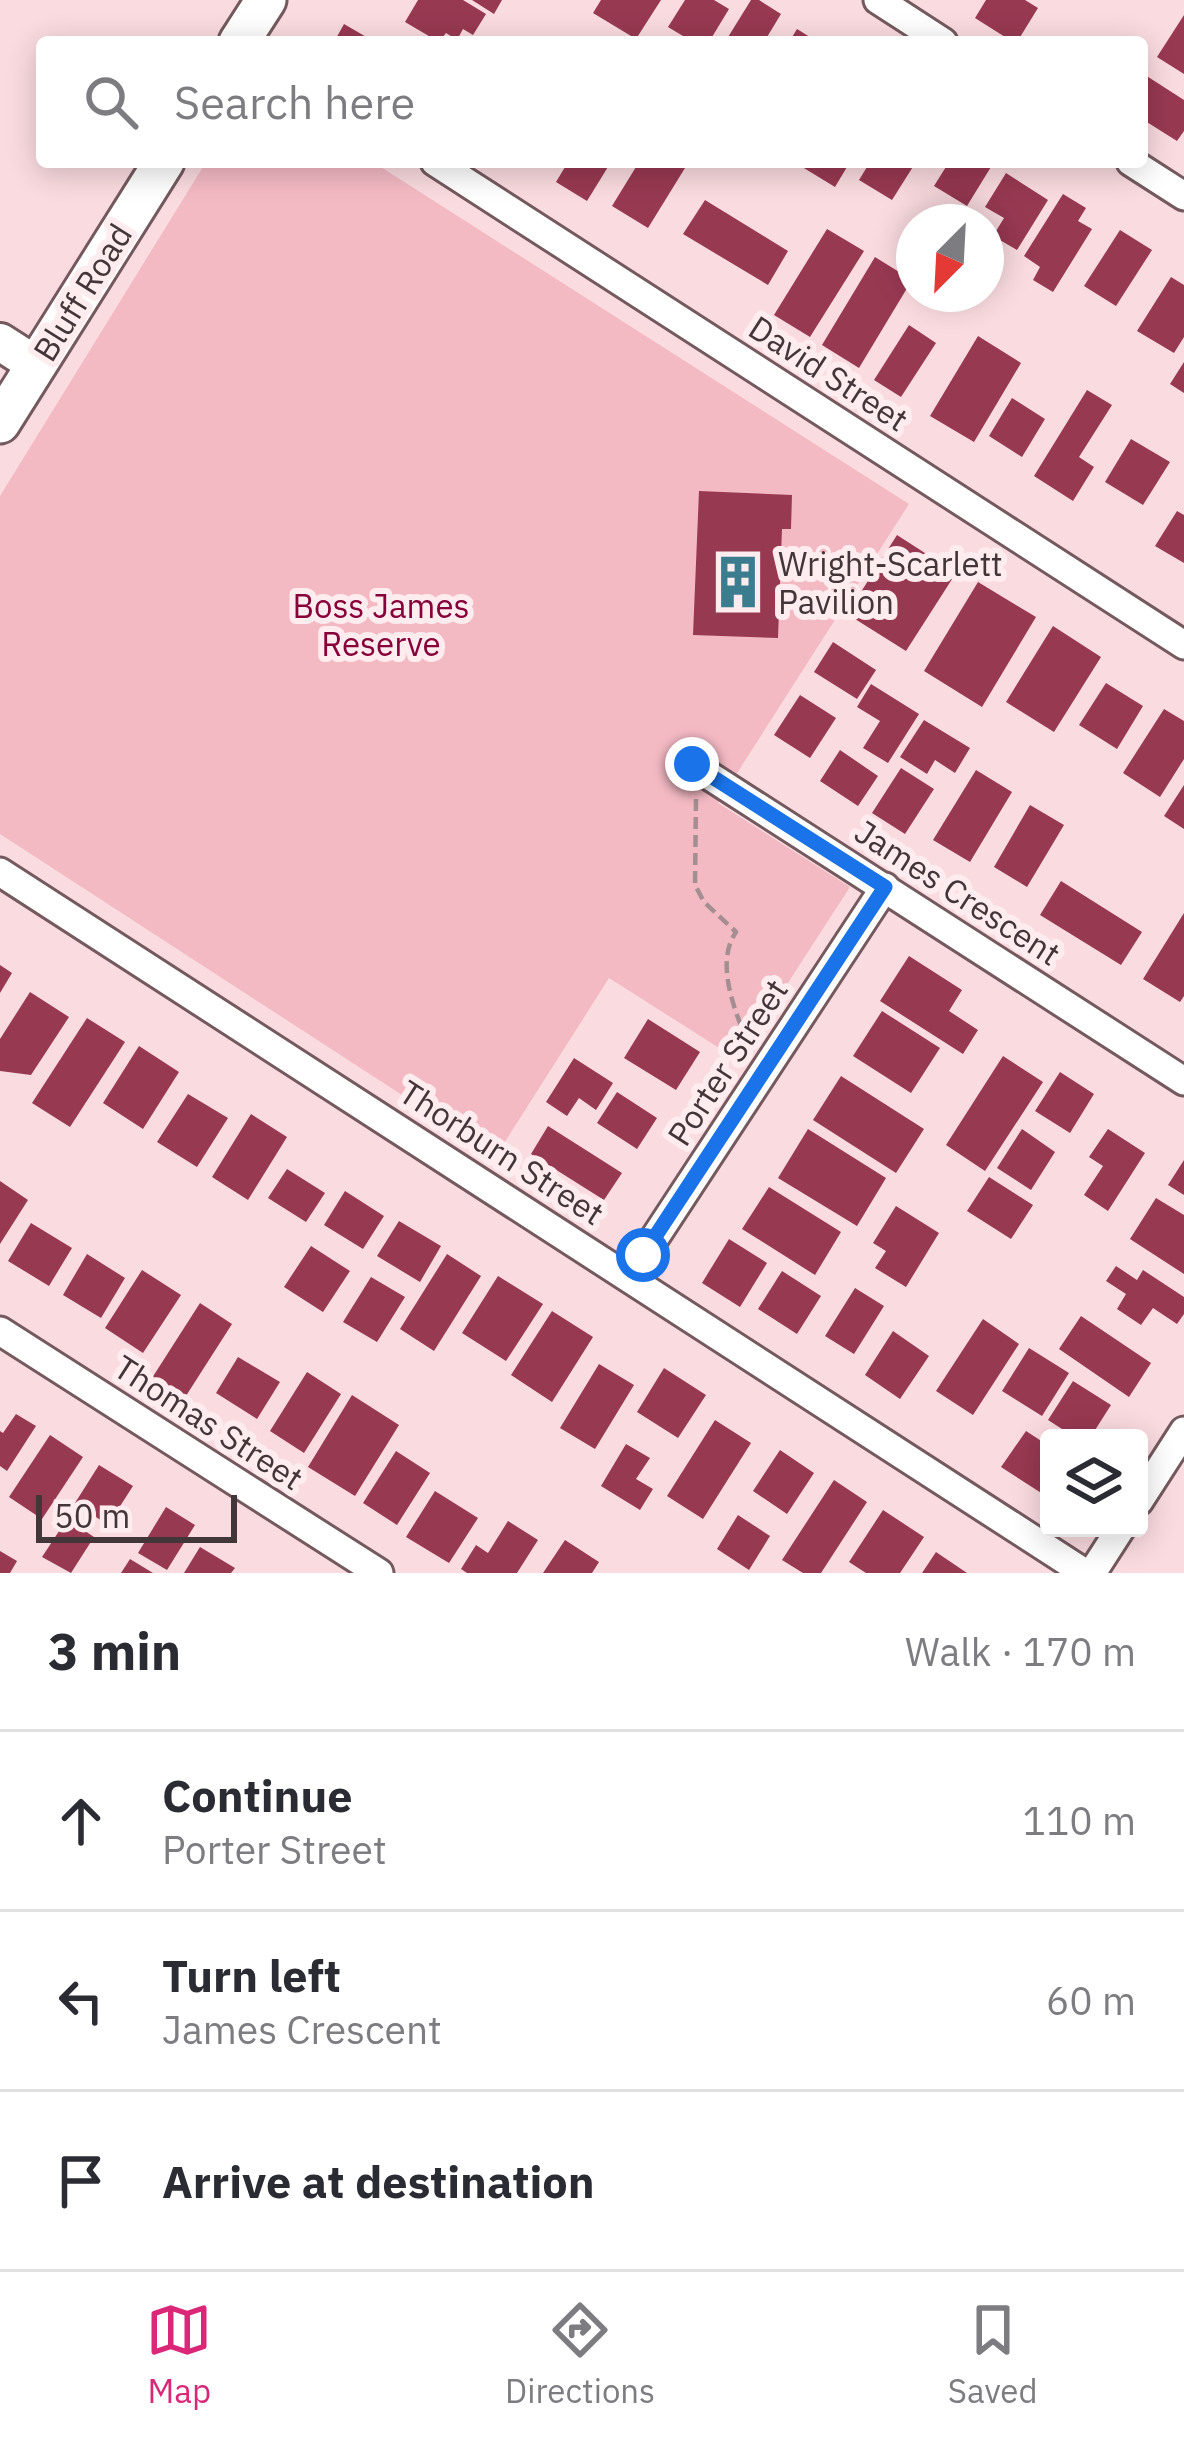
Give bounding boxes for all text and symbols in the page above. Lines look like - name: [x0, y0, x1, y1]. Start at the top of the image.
- search box: [36, 36, 1148, 168]
- icon: search: [78, 69, 144, 135]
- text: Search here: [174, 73, 415, 131]
- north arrow: [896, 204, 1004, 312]
- street label: Bluff Road: [23, 215, 141, 369]
- street label: David Street: [741, 306, 917, 440]
- place label: Wright-Scarlett Pavilion: [778, 542, 1003, 623]
- building icon: Wright-Scarlett Pavilion: [709, 553, 767, 611]
- park label: Boss James Reserve: [292, 584, 470, 665]
- route end: [665, 737, 719, 791]
- street label: James Crescent: [847, 810, 1069, 974]
- street label: Porter Street: [657, 971, 797, 1153]
- street label: Thorburn Street: [392, 1070, 612, 1234]
- route start: [616, 1228, 670, 1282]
- street label: Thomas Street: [106, 1345, 312, 1499]
- map controls: [1040, 1429, 1148, 1537]
- button: layers: [1040, 1429, 1148, 1537]
- scale bar: [36, 1489, 237, 1542]
- text: 50 m: [54, 1494, 130, 1537]
- text: 3 min: [48, 1618, 181, 1684]
- text: Walk · 170 m: [905, 1626, 1136, 1677]
- text: Continue: [162, 1766, 353, 1824]
- icon: ahead: [48, 1788, 114, 1854]
- text: 110 m: [1023, 1795, 1136, 1846]
- text: Porter Street: [162, 1824, 387, 1875]
- text: Turn left: [162, 1946, 341, 2004]
- icon: left: [48, 1968, 114, 2034]
- text: 60 m: [1046, 1975, 1136, 2026]
- text: James Crescent: [162, 2004, 442, 2055]
- icon: arrive: [48, 2148, 114, 2214]
- text: Arrive at destination: [162, 2152, 595, 2210]
- tab: Map: [146, 2297, 212, 2412]
- tab: Directions: [505, 2297, 655, 2412]
- tab: Saved: [948, 2297, 1038, 2412]

